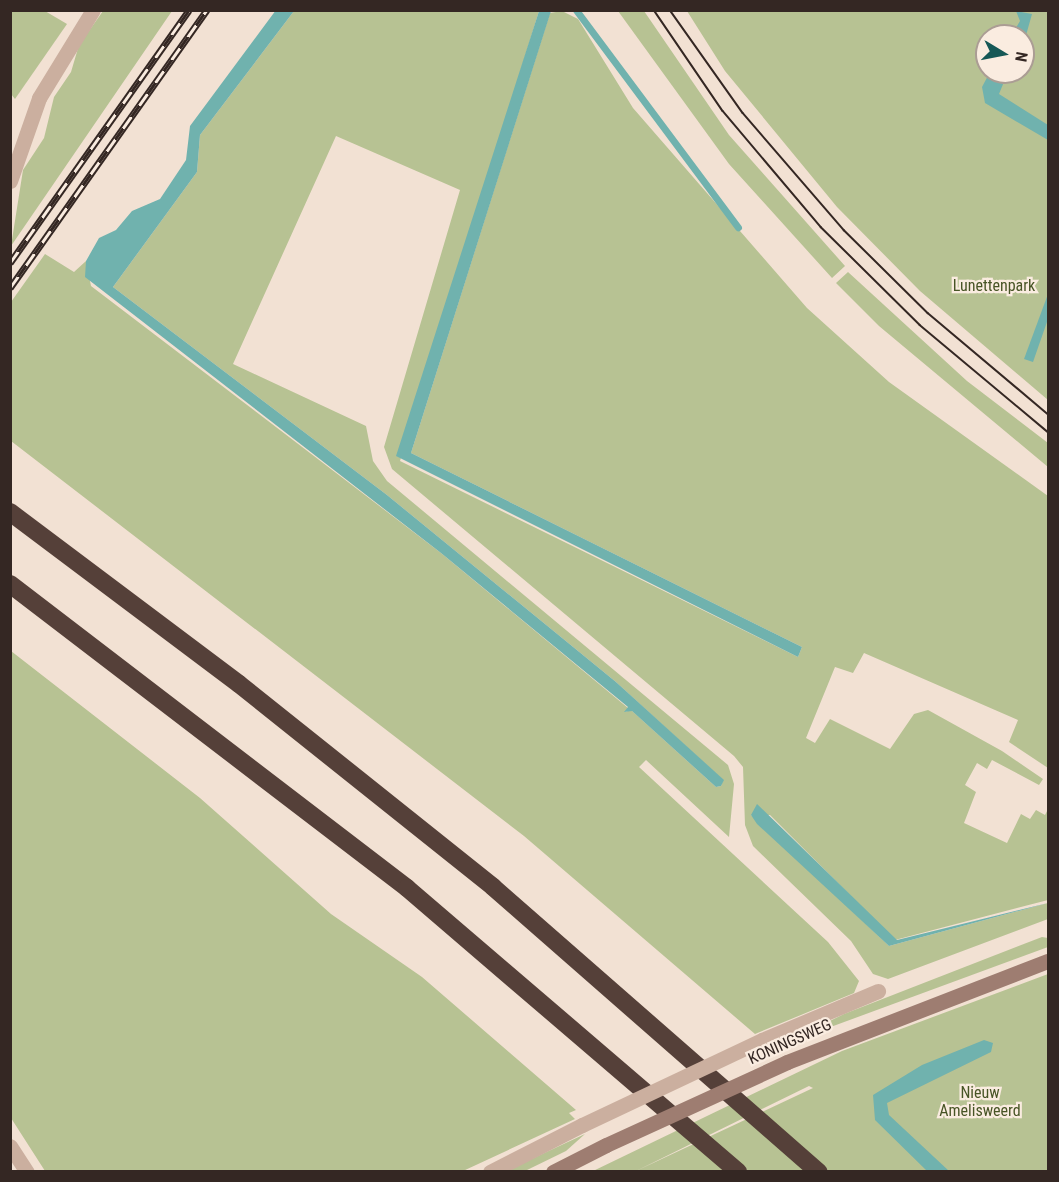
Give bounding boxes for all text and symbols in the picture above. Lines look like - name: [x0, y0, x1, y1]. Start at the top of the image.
- north arrow: [975, 24, 1035, 84]
- text: N: [1011, 50, 1031, 63]
- park label: Lunettenpark: [953, 276, 1035, 296]
- street label: KONINGSWEG: [745, 1015, 835, 1069]
- park label: Nieuw Amelisweerd: [939, 1083, 1021, 1121]

